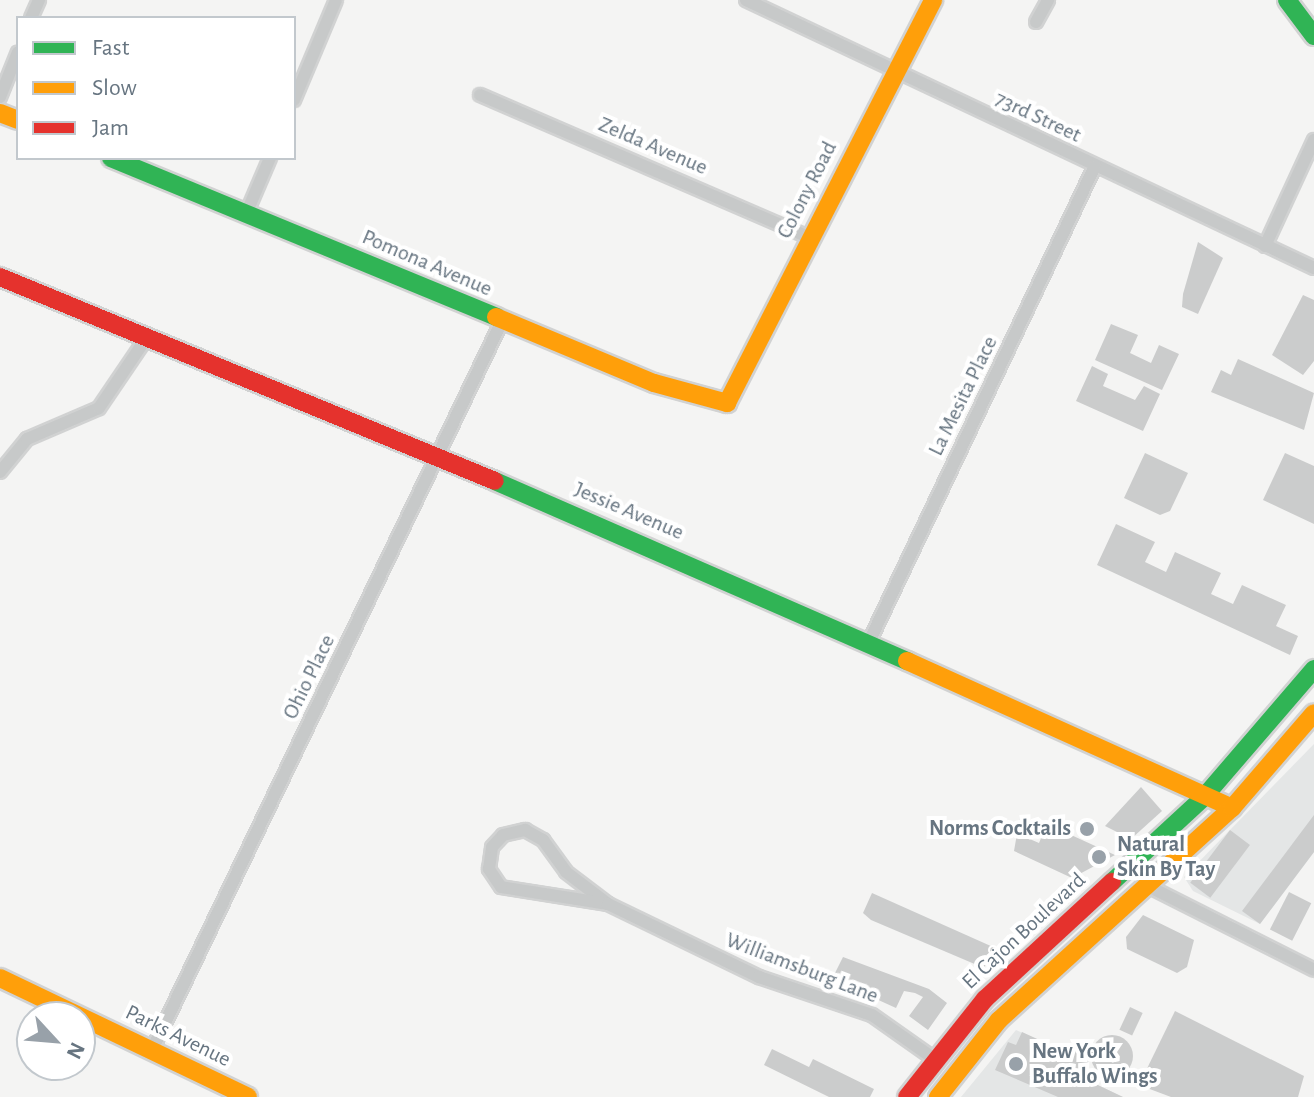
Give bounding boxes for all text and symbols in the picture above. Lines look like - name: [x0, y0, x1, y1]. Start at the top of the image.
- legend: [16, 16, 296, 160]
- text: Fast: [92, 36, 129, 60]
- text: Slow: [92, 76, 137, 100]
- street label: 73rd Street: [991, 86, 1085, 148]
- street label: Zelda Avenue: [594, 111, 712, 181]
- text: Jam: [92, 116, 129, 140]
- street label: Colony Road: [771, 137, 843, 243]
- street label: Pomona Avenue: [358, 224, 496, 302]
- street label: La Mesita Place: [923, 332, 1003, 460]
- street label: Jessie Avenue: [570, 476, 688, 546]
- street label: Ohio Place: [277, 630, 341, 724]
- place label: Norms Cocktails: [929, 816, 1071, 842]
- marker: Norms Cocktails: [1078, 820, 1096, 838]
- place label: Natural Skin By Tay: [1117, 831, 1215, 882]
- marker: Natural Skin By Tay: [1088, 846, 1110, 868]
- street label: El Cajon Boulevard: [957, 867, 1091, 995]
- street label: Williamsburg Lane: [722, 927, 882, 1009]
- street label: Parks Avenue: [121, 999, 235, 1073]
- north arrow: [16, 1001, 96, 1081]
- place label: New York Buffalo Wings: [1032, 1038, 1157, 1090]
- text: N: [63, 1039, 89, 1062]
- marker: New York Buffalo Wings: [1007, 1055, 1025, 1073]

